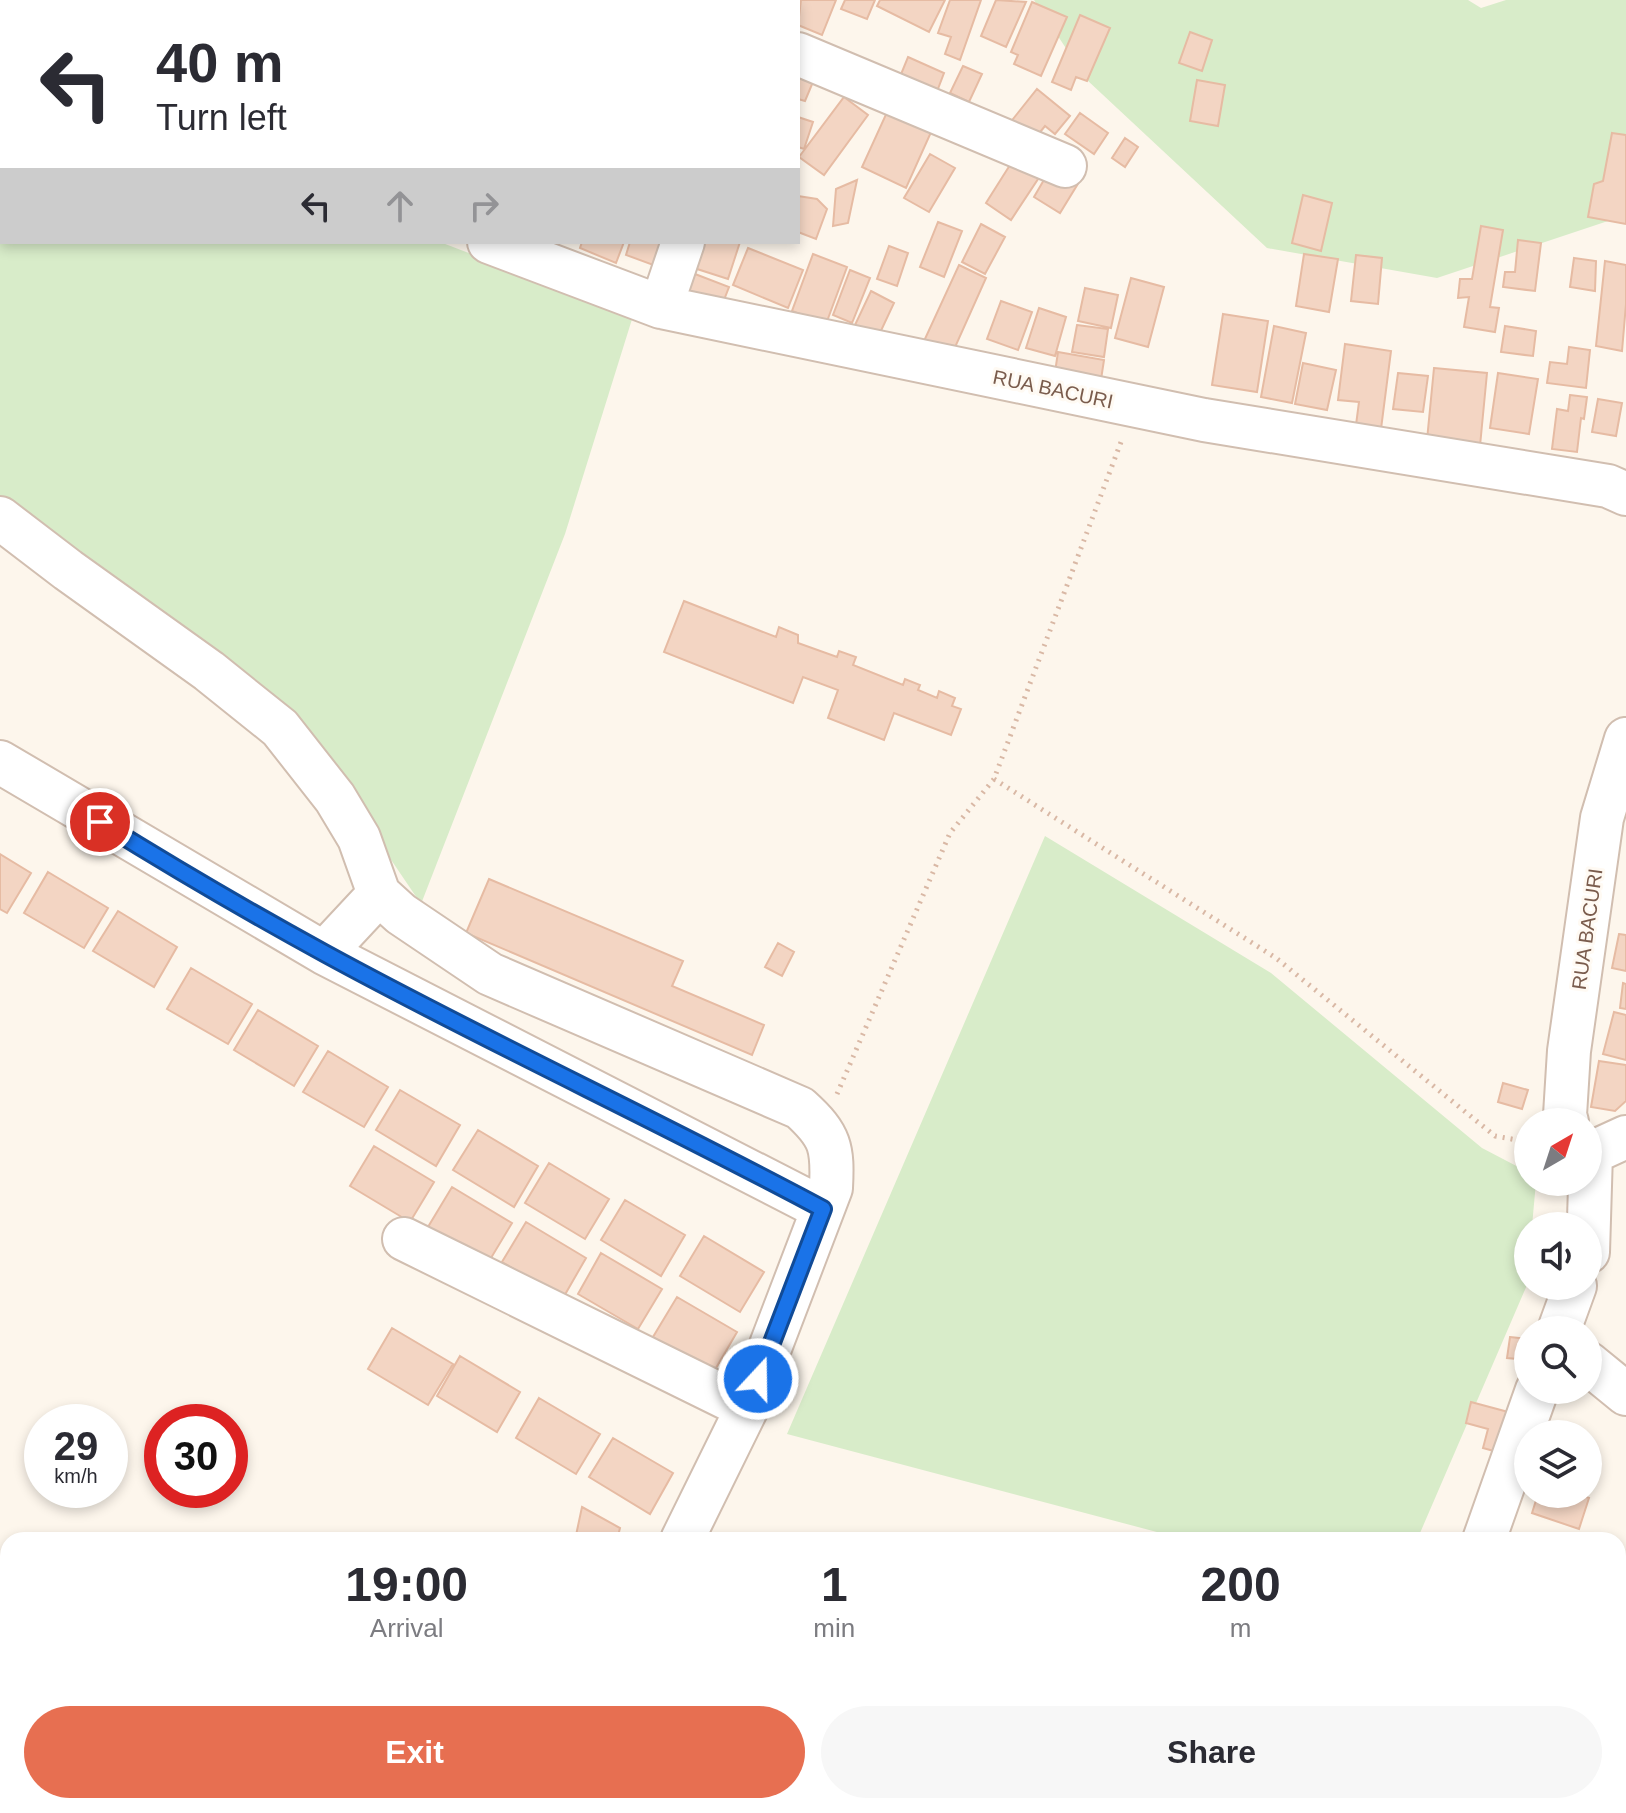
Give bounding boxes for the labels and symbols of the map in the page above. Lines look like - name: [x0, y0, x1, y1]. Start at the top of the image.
- street label: RUA BACURI: [991, 366, 1115, 412]
- pin: [66, 788, 134, 856]
- street label: RUA BACURI: [1568, 867, 1606, 991]
- north arrow: [1514, 1108, 1602, 1196]
- position arrow: [716, 1337, 800, 1421]
- speed limit sign: 30: [144, 1404, 248, 1508]

